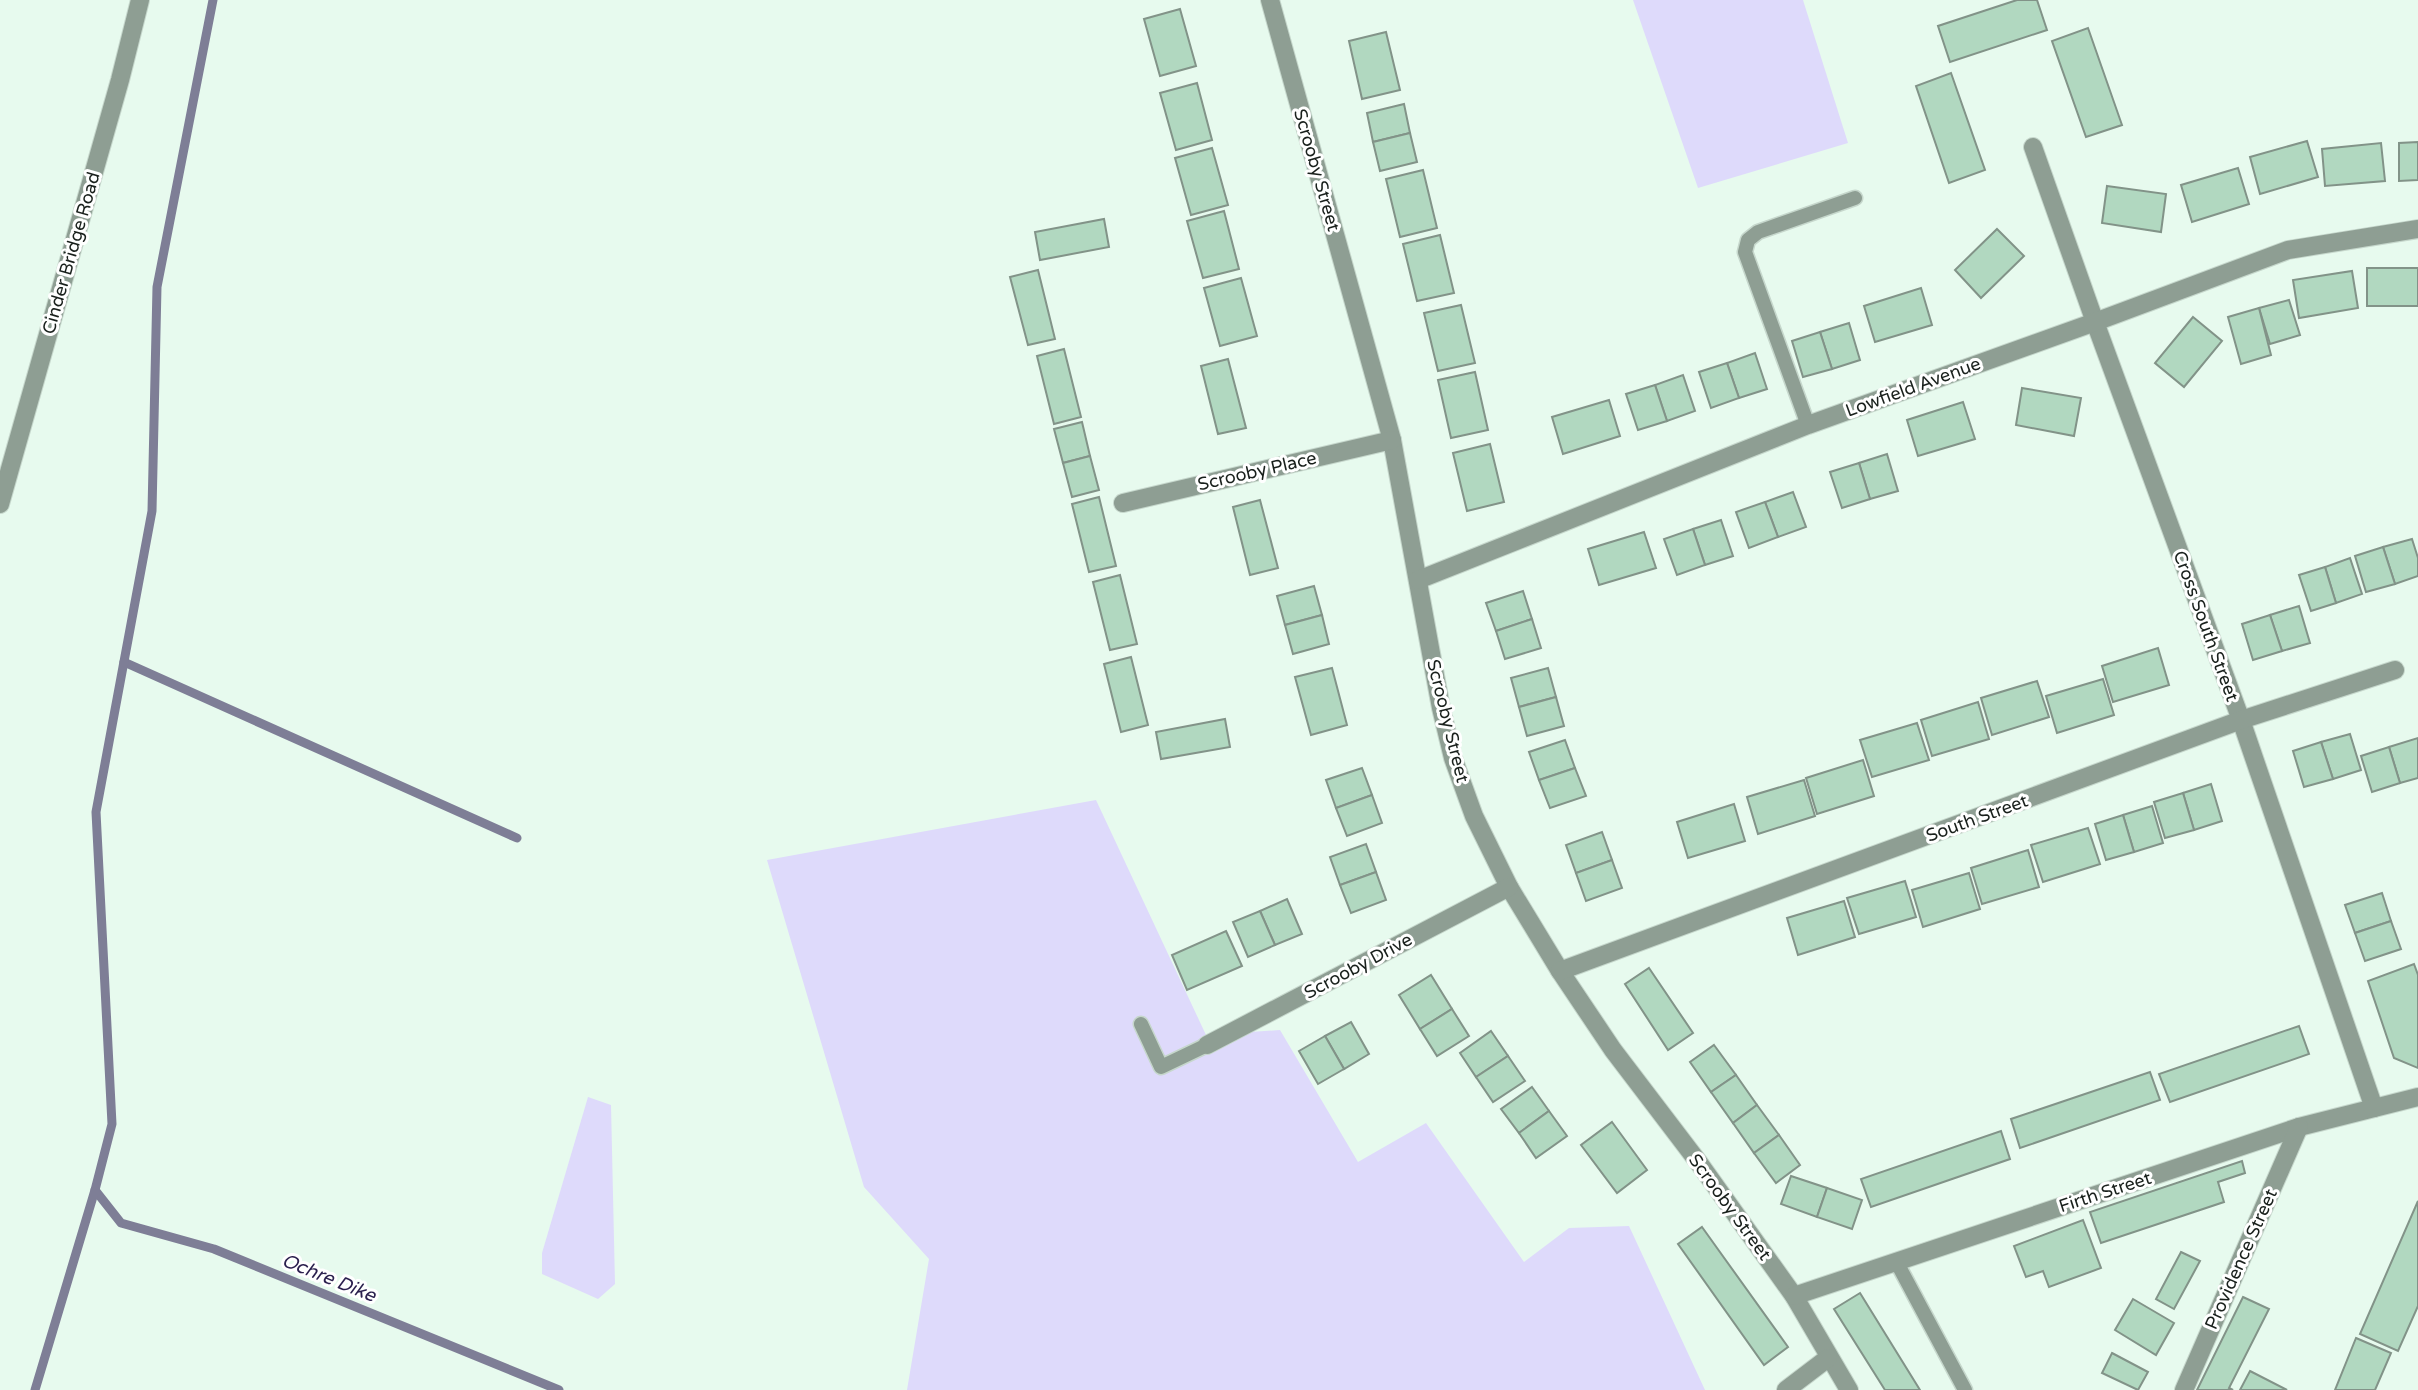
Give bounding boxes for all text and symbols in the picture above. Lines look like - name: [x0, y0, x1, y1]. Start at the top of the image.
- street label: Scrooby Street: [1289, 106, 1345, 234]
- street label: Cinder Bridge Road: [37, 169, 105, 337]
- street label: Lowfield Avenue: [1842, 352, 1984, 422]
- street label: Scrooby Place: [1196, 447, 1318, 495]
- street label: Cross South Street: [2168, 548, 2244, 705]
- street label: Scrooby Street: [1422, 657, 1474, 785]
- street label: South Street: [1923, 789, 2031, 847]
- street label: Scrooby Drive: [1300, 928, 1416, 1004]
- street label: Scrooby Street: [1684, 1149, 1776, 1265]
- street label: Firth Street: [2056, 1167, 2154, 1217]
- street label: Providence Street: [2200, 1185, 2282, 1333]
- water label: Ochre Dike: [279, 1249, 380, 1307]

